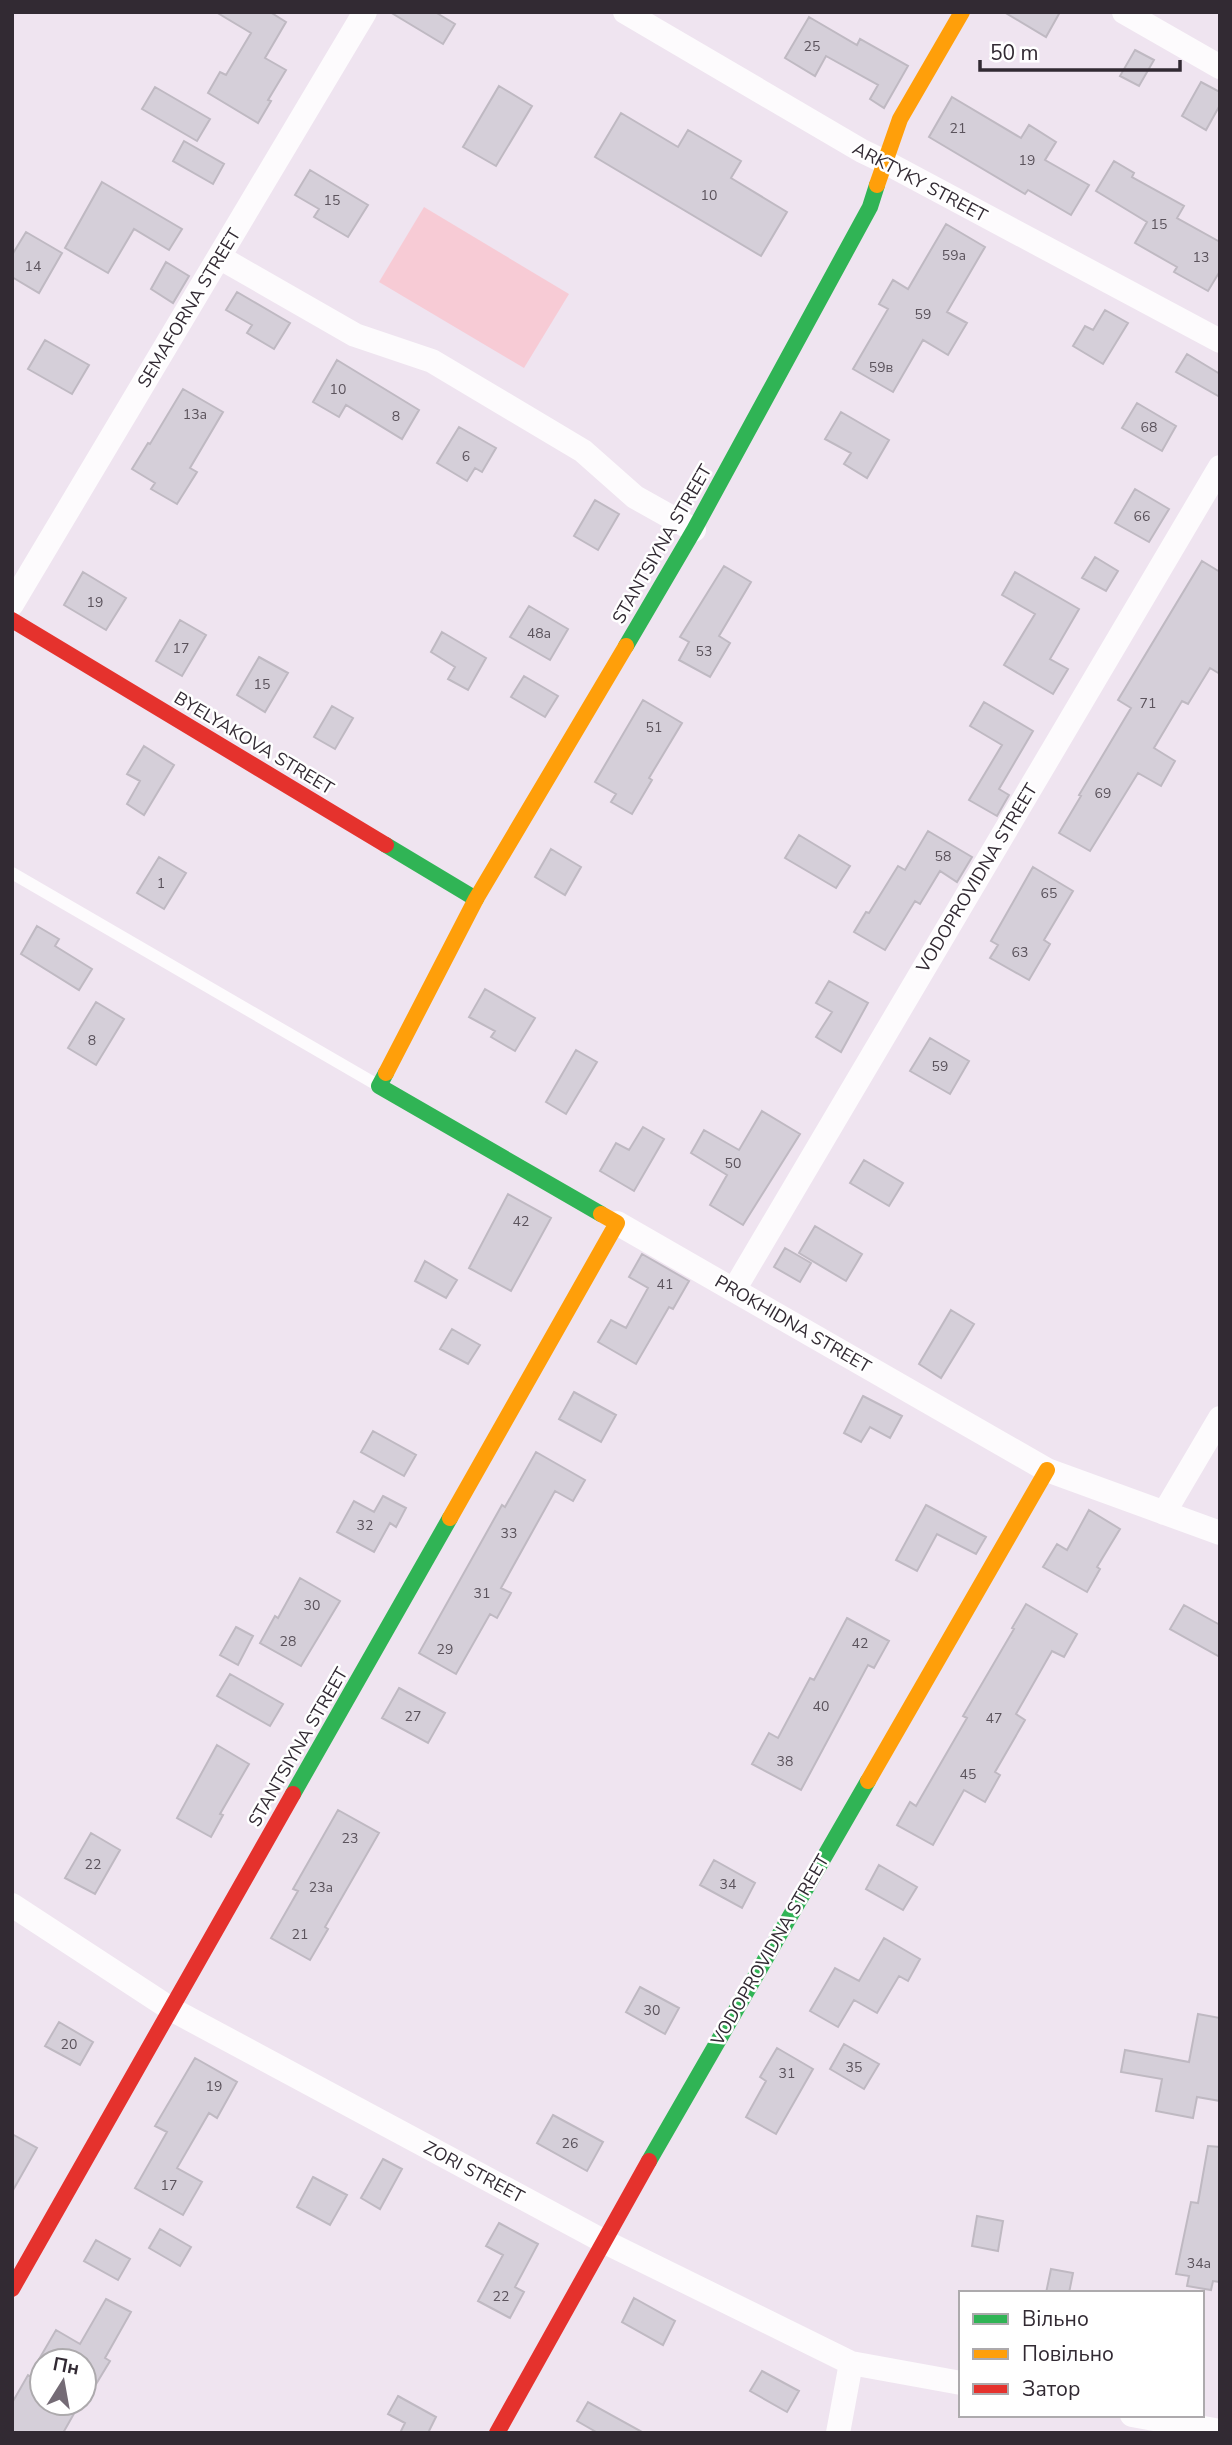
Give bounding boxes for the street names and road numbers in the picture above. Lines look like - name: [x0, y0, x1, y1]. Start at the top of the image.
- street label: ARKTYKY STREET: [849, 136, 992, 228]
- street label: SEMAFORNA STREET: [132, 224, 246, 392]
- street label: STANTSIYNA STREET: [607, 460, 718, 628]
- street label: BYELYAKOVA STREET: [170, 686, 339, 800]
- street label: VODOPROVIDNA STREET: [910, 779, 1043, 978]
- street label: PROKHIDNA STREET: [711, 1270, 876, 1379]
- street label: STANTSIYNA STREET: [243, 1663, 354, 1831]
- street label: VODOPROVIDNA STREET: [705, 1850, 835, 2051]
- street label: ZORI STREET: [420, 2135, 529, 2209]

